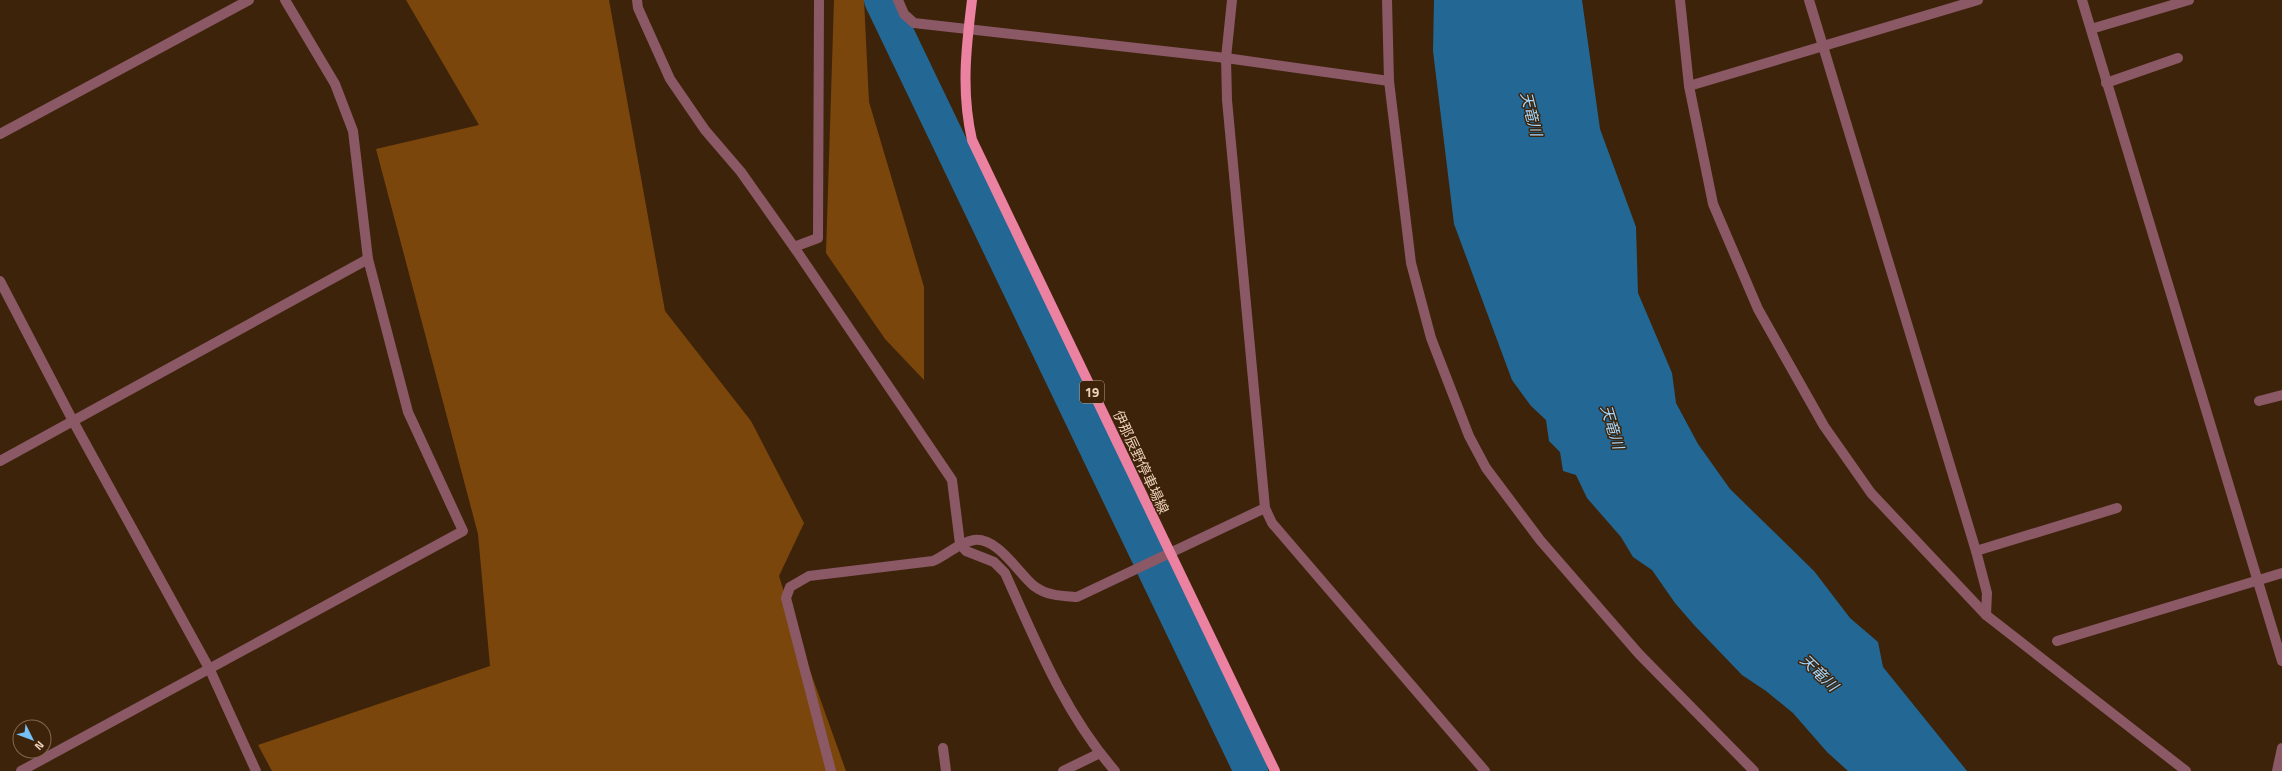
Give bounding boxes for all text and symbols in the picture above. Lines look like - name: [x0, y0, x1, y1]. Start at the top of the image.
- water label: 天竜川: [1515, 89, 1549, 140]
- road number: 19: [1080, 381, 1104, 403]
- water label: 天竜川: [1595, 402, 1631, 454]
- street label: 伊那辰野停車場線: [1108, 407, 1175, 517]
- water label: 天竜川: [1795, 649, 1845, 698]
- north arrow: [12, 719, 52, 759]
- text: N: [31, 738, 48, 754]

